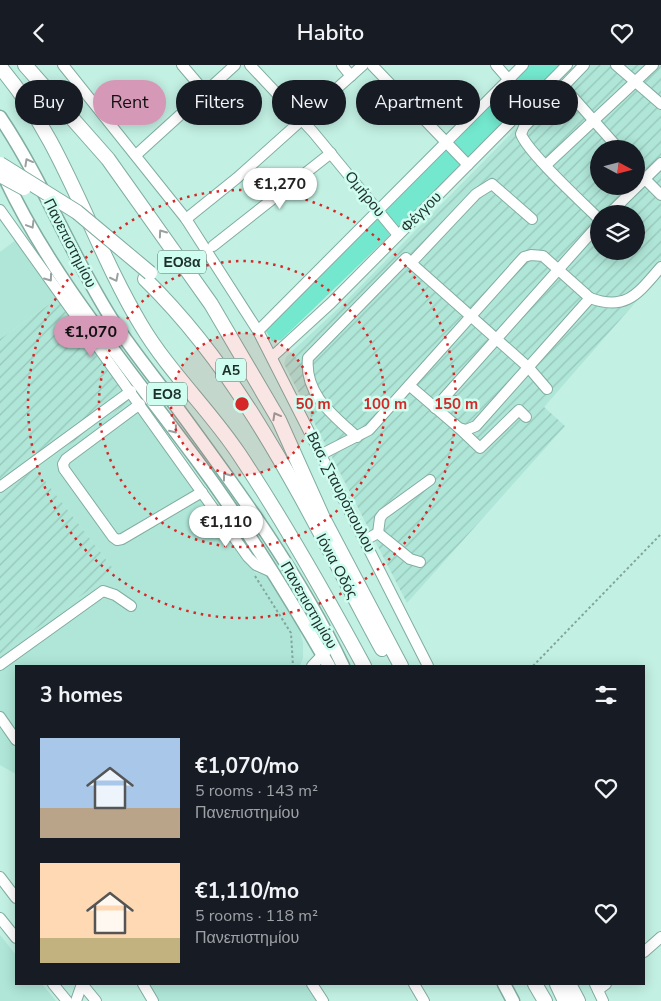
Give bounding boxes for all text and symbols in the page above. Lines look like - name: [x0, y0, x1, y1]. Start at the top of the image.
- text: Habito: [297, 18, 364, 48]
- icon: back: [25, 19, 53, 47]
- icon: heart: [608, 19, 636, 47]
- chip: Buy: [15, 80, 83, 125]
- chip: Rent: [93, 80, 166, 125]
- chip: Filters: [176, 80, 262, 125]
- chip: New: [272, 80, 346, 125]
- chip: Apartment: [356, 80, 480, 125]
- chip: House: [490, 80, 578, 125]
- north arrow: [590, 140, 645, 195]
- map controls: [590, 140, 645, 260]
- one-way arrow: [24, 158, 34, 167]
- pin: €1,270: [239, 167, 321, 210]
- street label: Ομήρου: [340, 167, 390, 221]
- text: €1,270: [254, 173, 306, 195]
- street label: Φέγγου: [396, 187, 446, 237]
- street label: Πανεπιστημίου: [39, 195, 101, 291]
- button: layers: [590, 205, 645, 260]
- one-way arrow: [25, 220, 35, 229]
- one-way arrow: [159, 229, 168, 239]
- road number: ΕΟ8α: [158, 251, 206, 273]
- one-way arrow: [43, 273, 52, 282]
- one-way arrow: [109, 273, 119, 282]
- pin: €1,070: [50, 315, 132, 358]
- text: €1,070: [65, 321, 117, 343]
- road number: Α5: [216, 359, 246, 381]
- road number: ΕΟ8: [147, 383, 187, 405]
- text: 50 m: [295, 394, 331, 414]
- text: 100 m: [363, 394, 407, 414]
- text: 150 m: [434, 394, 478, 414]
- centre of rings: [233, 395, 251, 413]
- one-way arrow: [272, 412, 282, 421]
- one-way arrow: [168, 424, 177, 434]
- street label: Βασ. Σταυρόπουλου: [302, 428, 380, 556]
- one-way arrow: [223, 472, 232, 482]
- pin: €1,110: [185, 505, 267, 548]
- text: €1,110: [200, 511, 252, 533]
- street label: Ιόνια Οδός: [311, 530, 363, 602]
- street label: Πανεπιστημίου: [276, 558, 342, 652]
- text: 3 homes: [40, 681, 123, 709]
- icon: filters: [592, 681, 620, 709]
- text: €1,070/mo: [195, 752, 299, 780]
- icon: home: [80, 758, 140, 818]
- icon: heart: [592, 774, 620, 802]
- text: 5 rooms · 143 m²: [195, 780, 318, 802]
- text: Πανεπιστημίου: [195, 802, 299, 824]
- text: €1,110/mo: [195, 877, 299, 905]
- icon: home: [80, 883, 140, 943]
- icon: heart: [592, 899, 620, 927]
- text: 5 rooms · 118 m²: [195, 905, 318, 927]
- text: Πανεπιστημίου: [195, 927, 299, 949]

